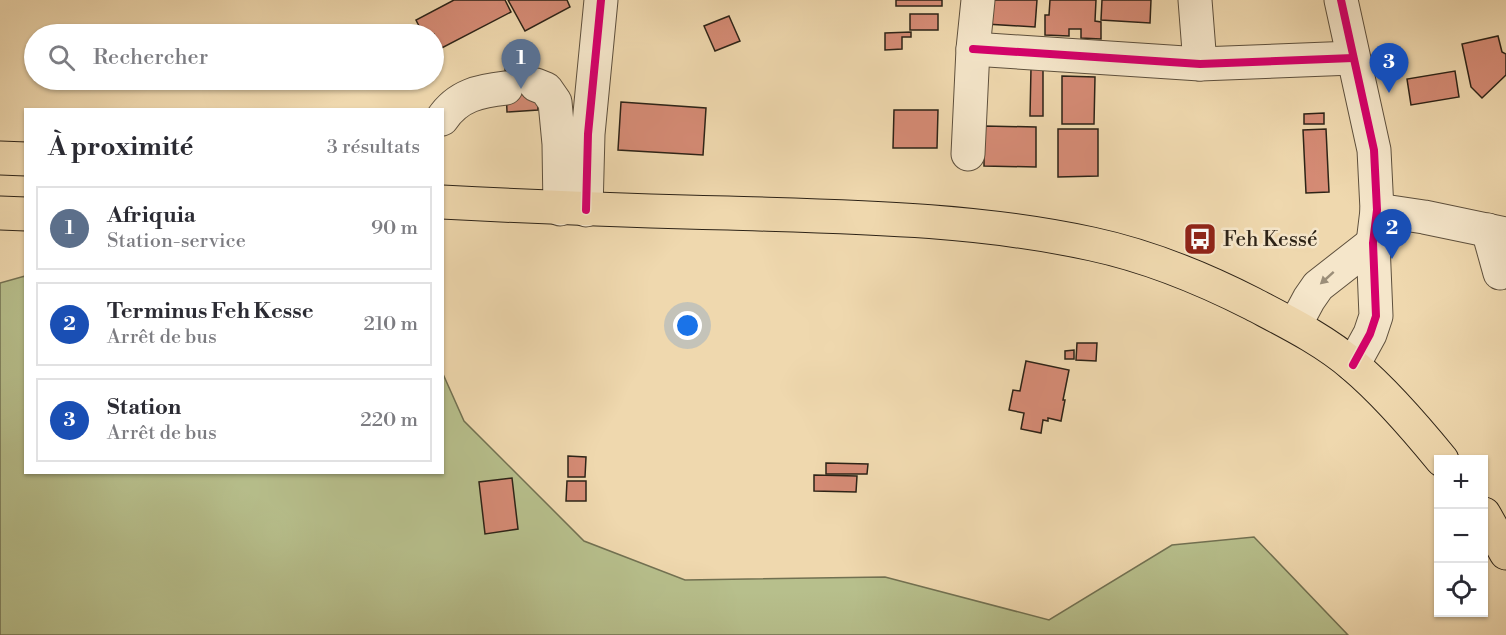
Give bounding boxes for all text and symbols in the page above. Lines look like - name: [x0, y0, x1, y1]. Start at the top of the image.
- search box: [24, 24, 444, 90]
- pin: 1: [502, 40, 540, 89]
- icon: search: [45, 41, 78, 74]
- text: Rechercher: [93, 44, 208, 71]
- pin: 3: [1370, 44, 1408, 93]
- text: À proximité: [48, 131, 193, 163]
- text: 3 résultats: [327, 135, 420, 160]
- text: Afriquia: [107, 202, 196, 229]
- pin: 2: [1372, 210, 1412, 259]
- text: 1: [65, 216, 74, 241]
- text: 90 m: [371, 216, 418, 241]
- bus stop icon: Feh Kessé: [1182, 221, 1218, 257]
- place label: Feh Kessé: [1223, 227, 1318, 253]
- text: Station-service: [107, 229, 246, 254]
- one-way arrow: [1320, 271, 1335, 284]
- text: Terminus Feh Kesse: [107, 298, 314, 325]
- your location: [673, 311, 702, 340]
- text: 2: [63, 312, 76, 337]
- text: 210 m: [363, 312, 418, 337]
- text: Arrêt de bus: [107, 325, 217, 350]
- text: Station: [107, 394, 181, 421]
- text: 3: [63, 408, 76, 433]
- text: 220 m: [360, 408, 418, 433]
- text: Arrêt de bus: [107, 421, 217, 446]
- map controls: [1434, 455, 1488, 617]
- button: +: [1434, 455, 1488, 509]
- button: −: [1434, 509, 1488, 563]
- button: locate: [1434, 563, 1488, 617]

